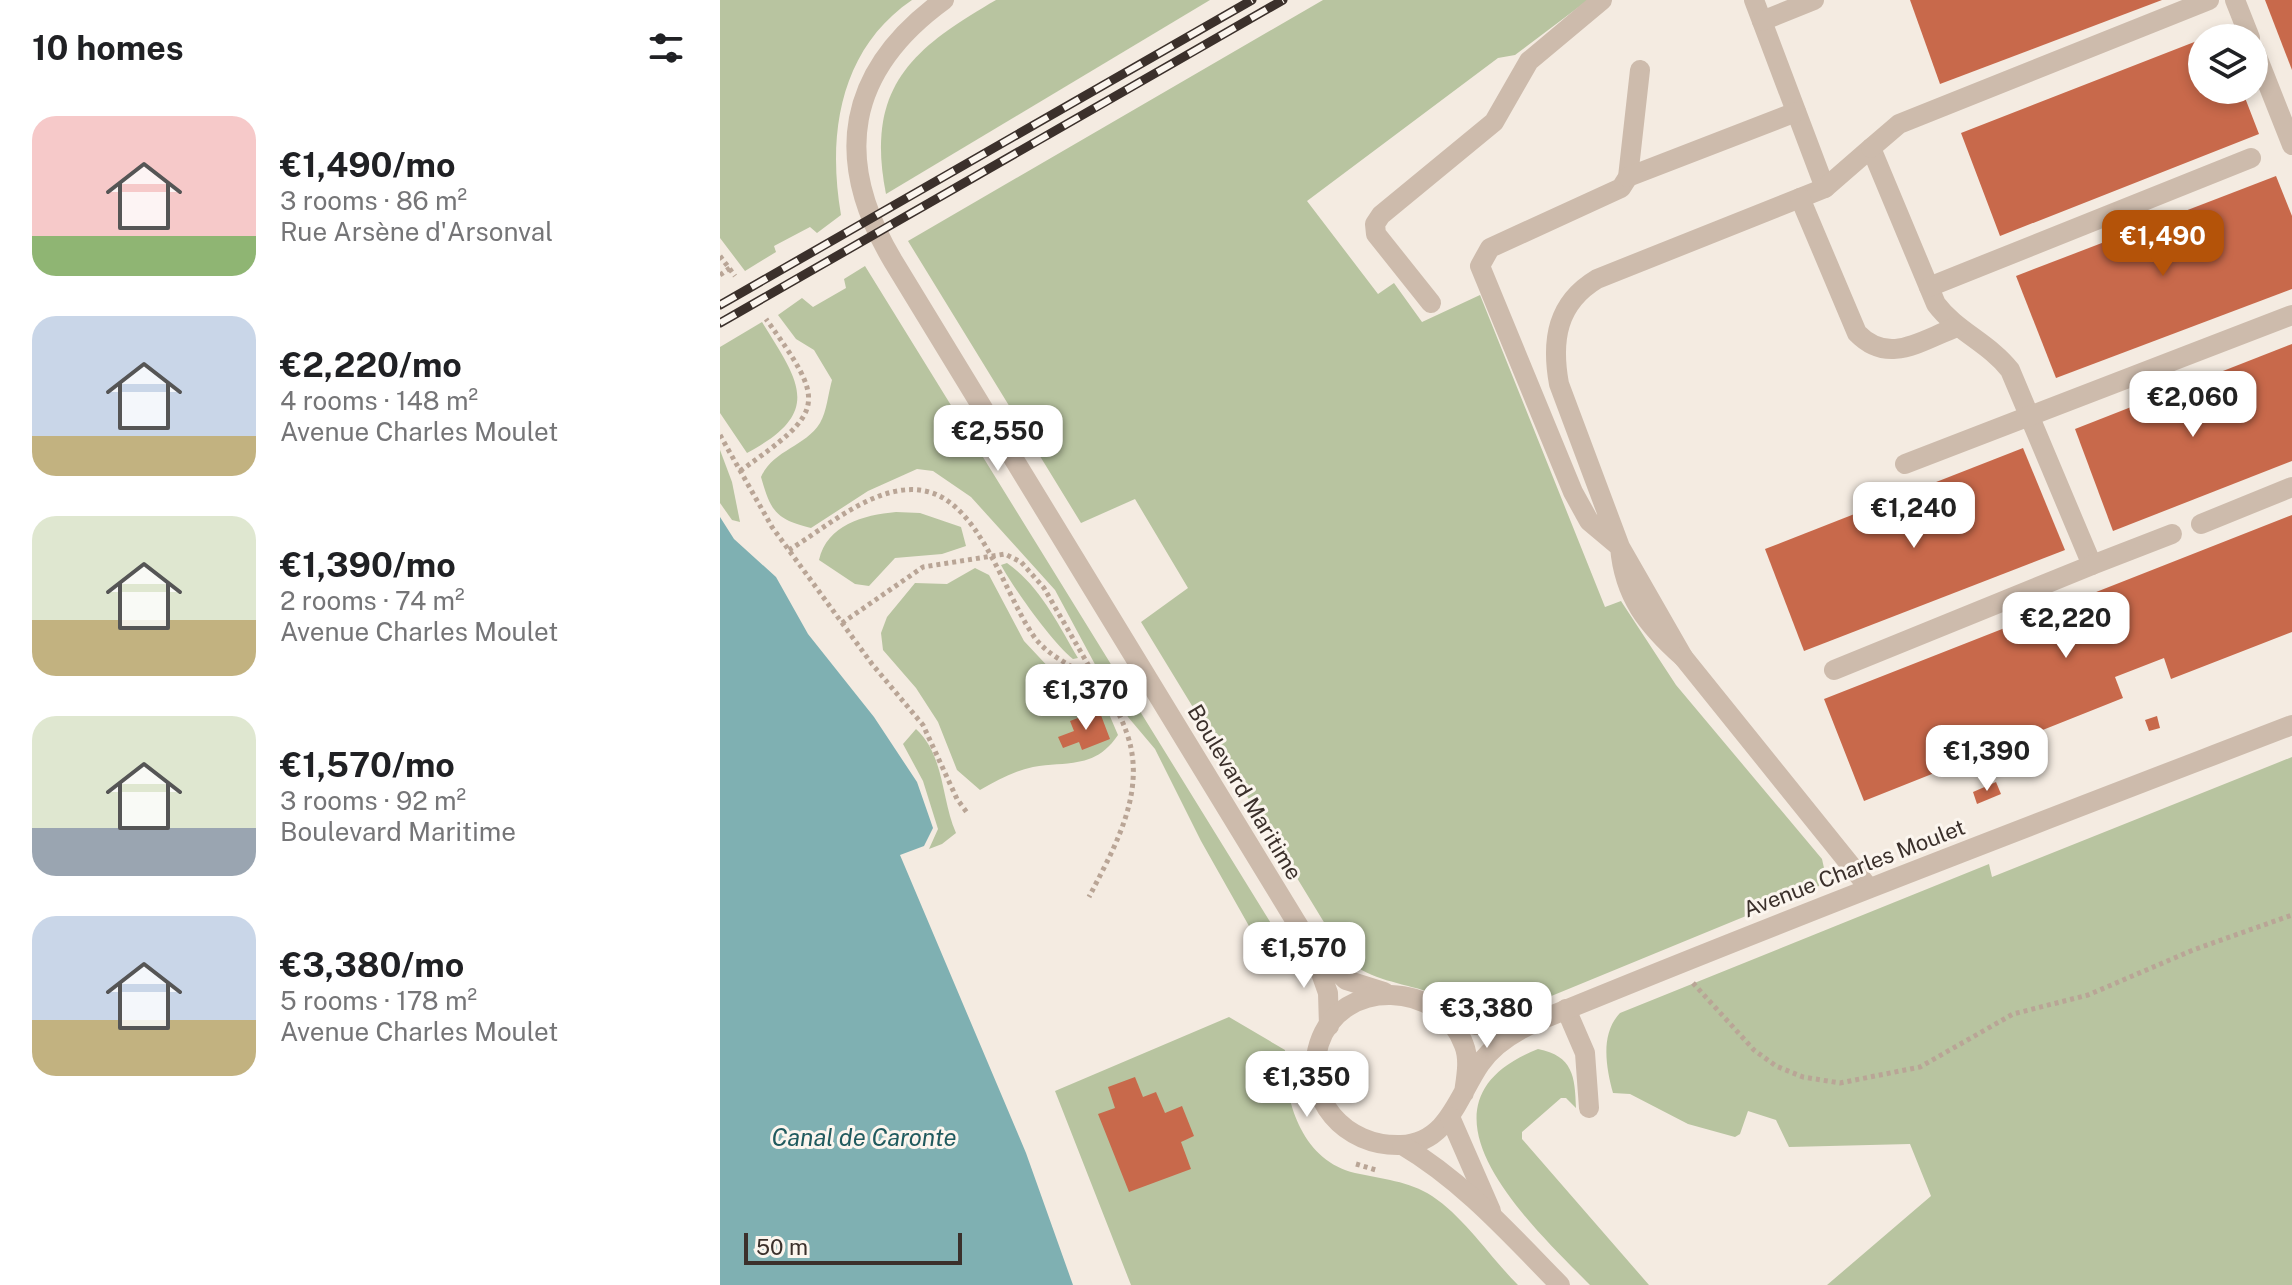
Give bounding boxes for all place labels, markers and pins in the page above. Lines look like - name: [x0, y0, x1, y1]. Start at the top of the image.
- pin: €1,490: [2098, 210, 2228, 278]
- pin: €2,060: [2128, 371, 2258, 439]
- pin: €2,550: [933, 405, 1063, 473]
- pin: €1,240: [1849, 482, 1979, 550]
- pin: €2,220: [2001, 592, 2131, 660]
- pin: €1,370: [1021, 664, 1151, 732]
- pin: €1,390: [1922, 725, 2052, 793]
- pin: €1,570: [1239, 922, 1369, 990]
- pin: €3,380: [1422, 982, 1552, 1050]
- pin: €1,350: [1242, 1051, 1372, 1119]

